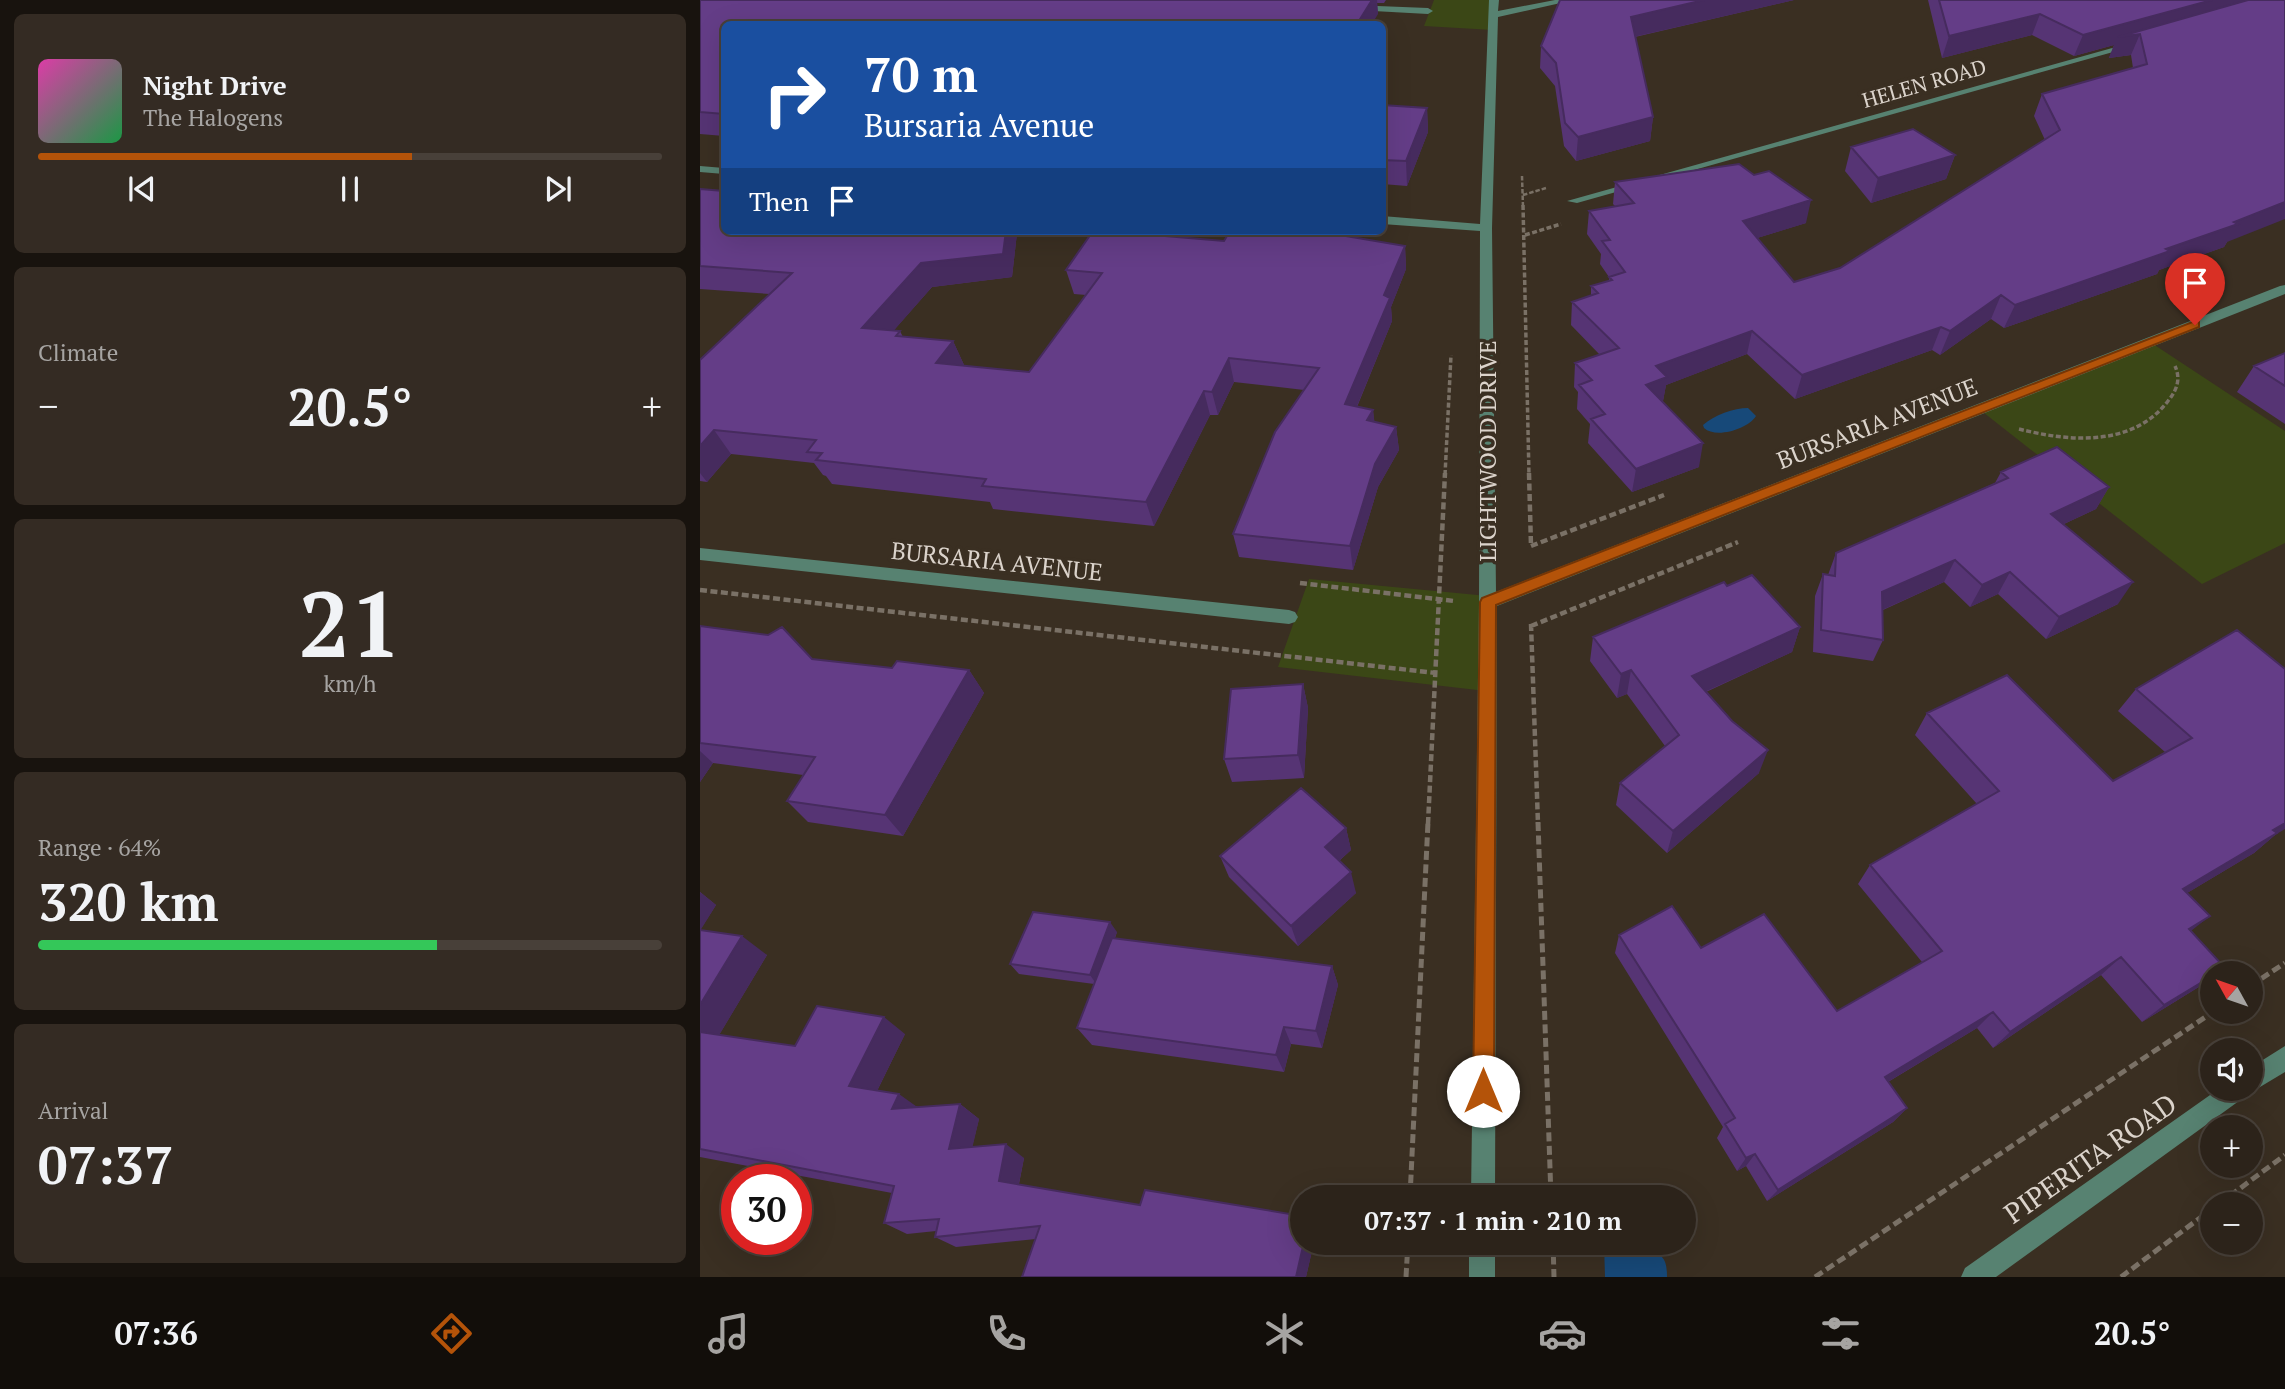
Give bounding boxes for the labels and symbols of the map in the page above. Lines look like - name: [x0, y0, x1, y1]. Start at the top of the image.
- street label: HELEN ROAD: [1859, 52, 1989, 114]
- pin: [2165, 253, 2225, 325]
- street label: LIGHTWOOD DRIVE: [1471, 340, 1503, 562]
- street label: BURSARIA AVENUE: [1772, 370, 1982, 476]
- street label: BURSARIA AVENUE: [890, 534, 1104, 588]
- north arrow: [2200, 961, 2263, 1024]
- position arrow: [1446, 1054, 1520, 1128]
- street label: PIPERITA ROAD: [1996, 1085, 2184, 1231]
- speed limit sign: 30: [721, 1164, 812, 1255]

